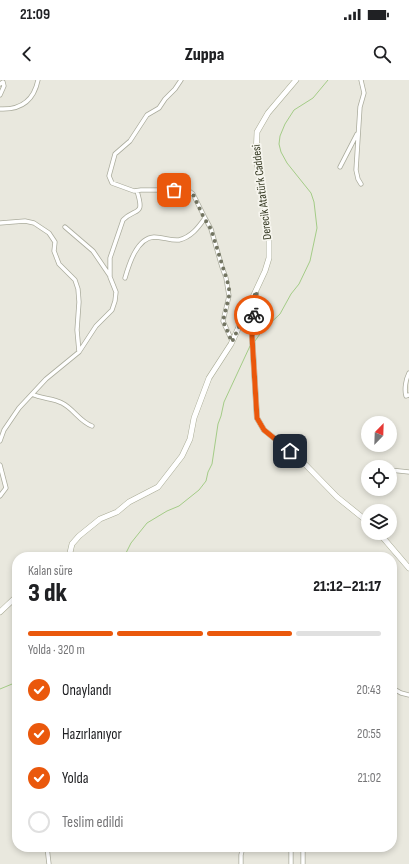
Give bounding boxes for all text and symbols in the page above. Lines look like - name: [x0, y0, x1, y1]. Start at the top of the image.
- text: 21:09: [20, 5, 50, 24]
- icon: back: [16, 43, 38, 65]
- icon: search: [371, 43, 393, 65]
- text: Zuppa: [185, 44, 224, 65]
- street label: Derecik Atatürk Caddesi: [249, 143, 275, 241]
- pin: [157, 173, 191, 207]
- icon: bag: [163, 179, 185, 201]
- courier: [234, 295, 274, 335]
- icon: bike: [243, 304, 265, 326]
- north arrow: [361, 416, 397, 452]
- map controls: [361, 416, 397, 540]
- pin: [273, 434, 307, 468]
- icon: home: [279, 440, 301, 462]
- button: locate: [361, 460, 397, 496]
- button: layers: [361, 504, 397, 540]
- text: Kalan süre: [28, 563, 73, 579]
- text: 21:12–21:17: [313, 577, 381, 596]
- text: 3 dk: [28, 578, 67, 609]
- text: Yolda · 320 m: [28, 642, 85, 658]
- icon: check: [28, 679, 50, 701]
- text: Onaylandı: [62, 681, 111, 700]
- text: 20:43: [357, 682, 381, 698]
- icon: check: [28, 723, 50, 745]
- text: Hazırlanıyor: [62, 725, 122, 744]
- text: 20:55: [357, 726, 381, 742]
- icon: check: [28, 767, 50, 789]
- text: Yolda: [62, 769, 89, 788]
- text: 21:02: [357, 770, 381, 786]
- text: Teslim edildi: [62, 813, 123, 832]

